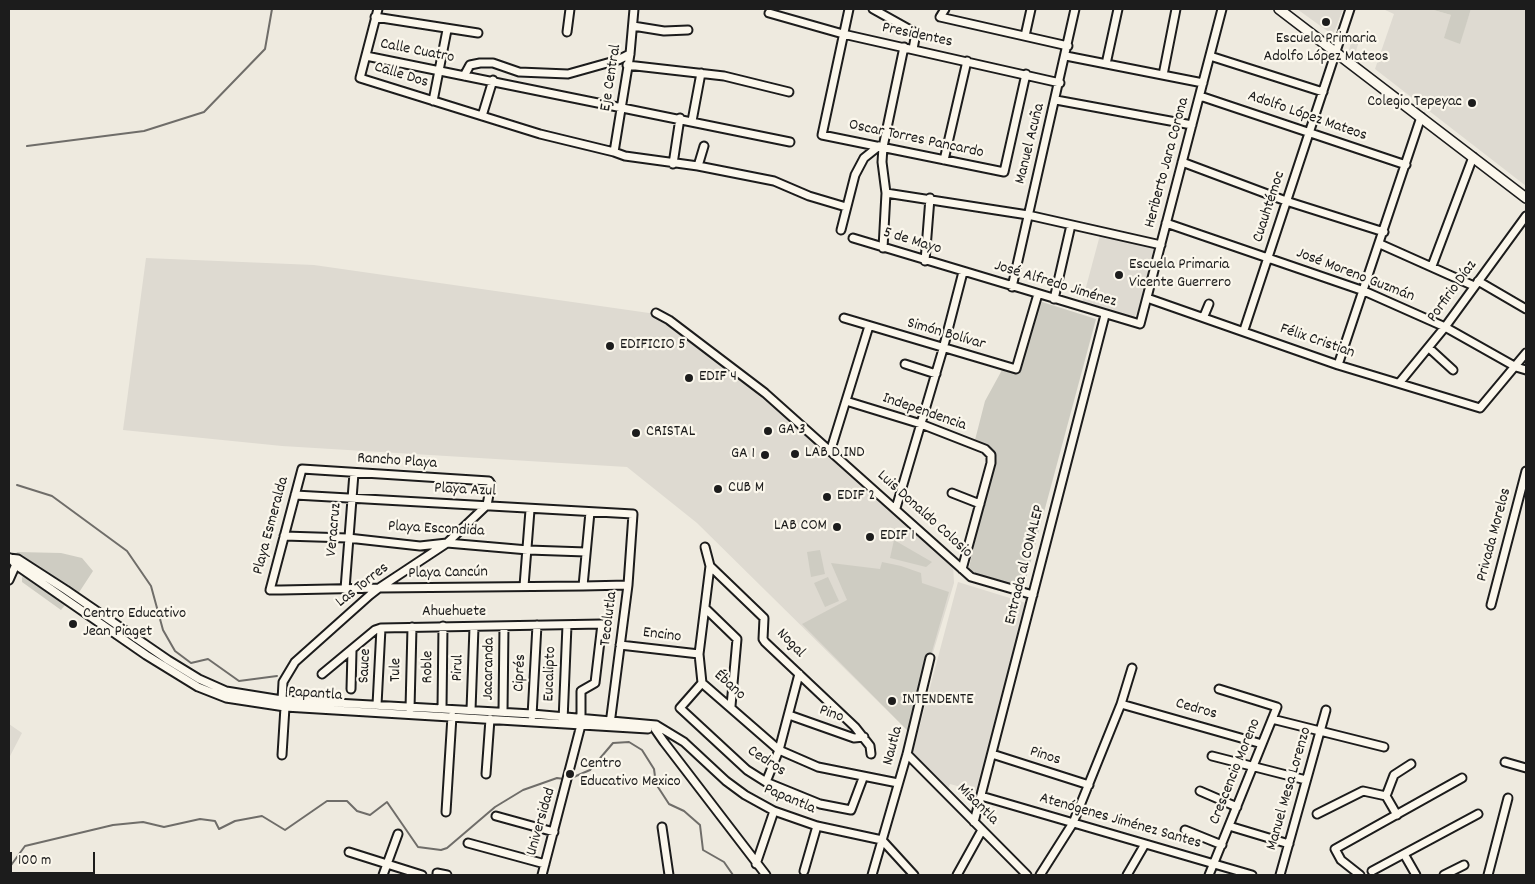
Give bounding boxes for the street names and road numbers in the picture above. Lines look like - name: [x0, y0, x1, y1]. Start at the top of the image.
- street label: Presidentes: [880, 19, 954, 53]
- street label: Calle Cuatro: [378, 35, 456, 69]
- street label: Eje Central: [597, 43, 627, 113]
- street label: Calle Dos: [371, 59, 431, 93]
- street label: Adolfo López Mateos: [1245, 88, 1369, 146]
- street label: Heriberto Jara Corona: [1141, 96, 1195, 230]
- street label: Manuel Acuña: [1012, 102, 1050, 186]
- street label: Oscar Torres Pancardo: [847, 116, 985, 164]
- street label: Cuauhtémoc: [1249, 169, 1291, 245]
- street label: 5 de Mayo: [881, 224, 943, 260]
- street label: José Moreno Guzmán: [1293, 245, 1417, 307]
- street label: José Alfredo Jiménez: [992, 257, 1118, 313]
- street label: Porfirio Díaz: [1424, 257, 1482, 327]
- street label: Simón Bolívar: [905, 315, 987, 355]
- street label: Félix Cristian: [1277, 320, 1357, 364]
- street label: Independencia: [880, 390, 968, 436]
- street label: Rancho Playa: [357, 450, 437, 474]
- street label: Luis Donaldo Colosio: [872, 467, 976, 563]
- street label: Playa Esmeralda: [250, 475, 294, 577]
- street label: Playa Azul: [434, 480, 496, 502]
- street label: Privada Morelos: [1473, 486, 1517, 584]
- street label: Veracruz: [323, 503, 347, 557]
- street label: Entrada al CONALEP: [1002, 503, 1050, 627]
- street label: Playa Escondida: [387, 518, 485, 542]
- street label: Las Torres: [333, 559, 393, 613]
- street label: Playa Cancún: [408, 564, 488, 584]
- street label: Tecolutla: [597, 591, 623, 647]
- street label: Ahuehuete: [422, 603, 486, 623]
- street label: Encino: [642, 624, 682, 648]
- street label: Nogal: [772, 625, 808, 663]
- street label: Jacaranda: [480, 637, 500, 701]
- street label: Eucalipto: [540, 646, 562, 702]
- street label: Sauce: [355, 648, 377, 684]
- street label: Roble: [419, 650, 439, 684]
- street label: Pirul: [449, 654, 469, 682]
- street label: Ciprés: [510, 654, 532, 692]
- street label: Tule: [387, 658, 407, 682]
- street label: Ébano: [709, 667, 749, 705]
- street label: Papantla: [287, 684, 343, 706]
- street label: Cedros: [1173, 695, 1219, 725]
- street label: Pino: [816, 702, 846, 728]
- street label: Crescencio Moreno: [1206, 716, 1266, 828]
- street label: Nautla: [880, 724, 908, 768]
- street label: Manuel Mesa Lorenzo: [1263, 725, 1317, 853]
- street label: Cedros: [743, 742, 789, 782]
- street label: Pinos: [1027, 743, 1063, 771]
- street label: Misantla: [952, 780, 1002, 830]
- street label: Papantla: [760, 781, 818, 819]
- street label: Universidad: [523, 786, 561, 858]
- street label: Atenógenes Jiménez Santes: [1037, 790, 1203, 854]

